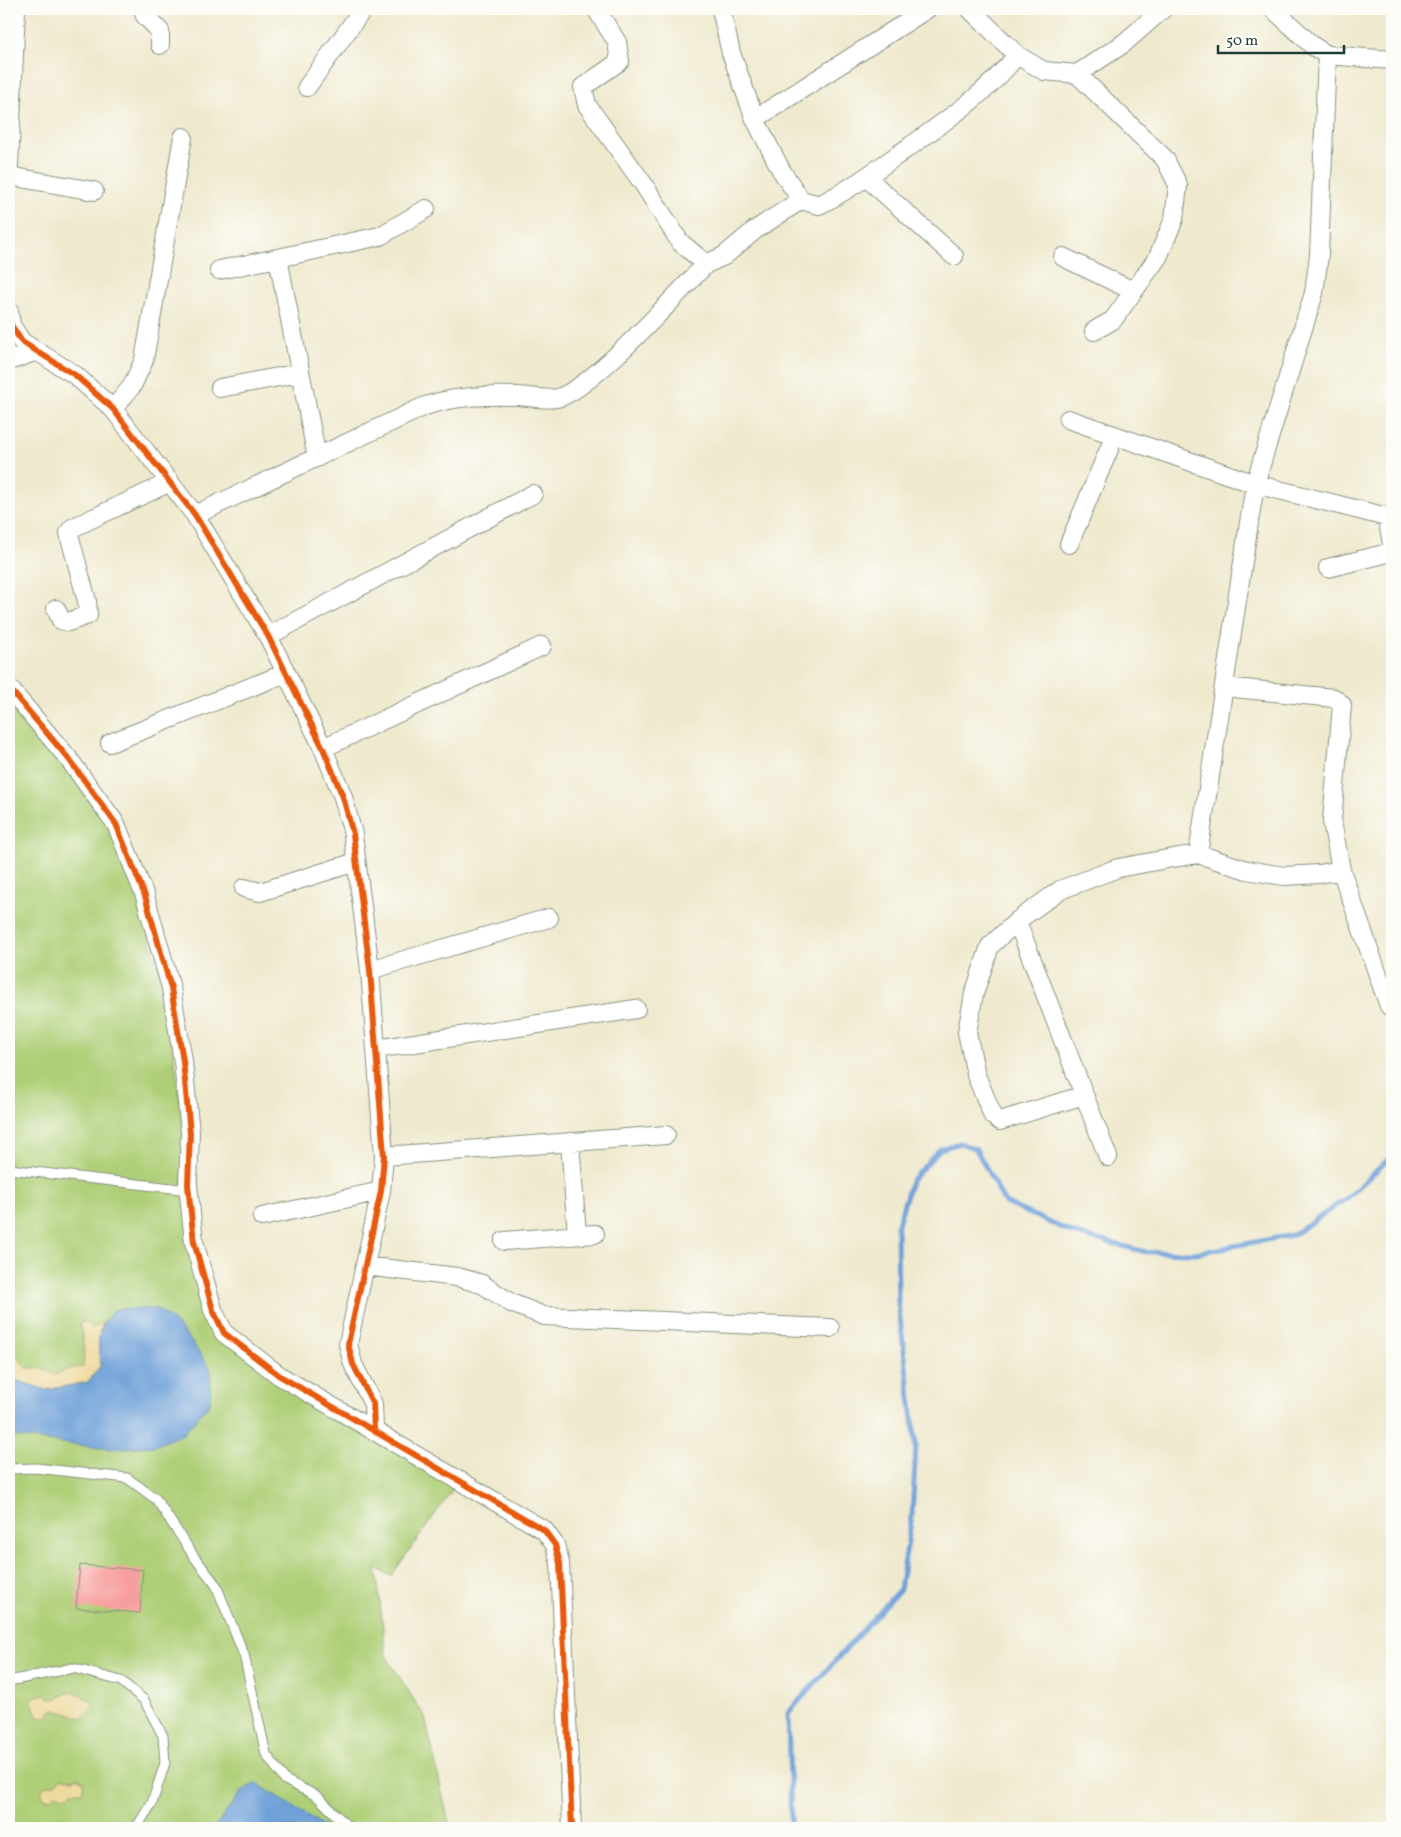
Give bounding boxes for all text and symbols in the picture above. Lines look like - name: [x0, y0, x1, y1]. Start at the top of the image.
- scale bar: [1218, 22, 1345, 54]
- text: 50 m: [1226, 31, 1258, 52]

